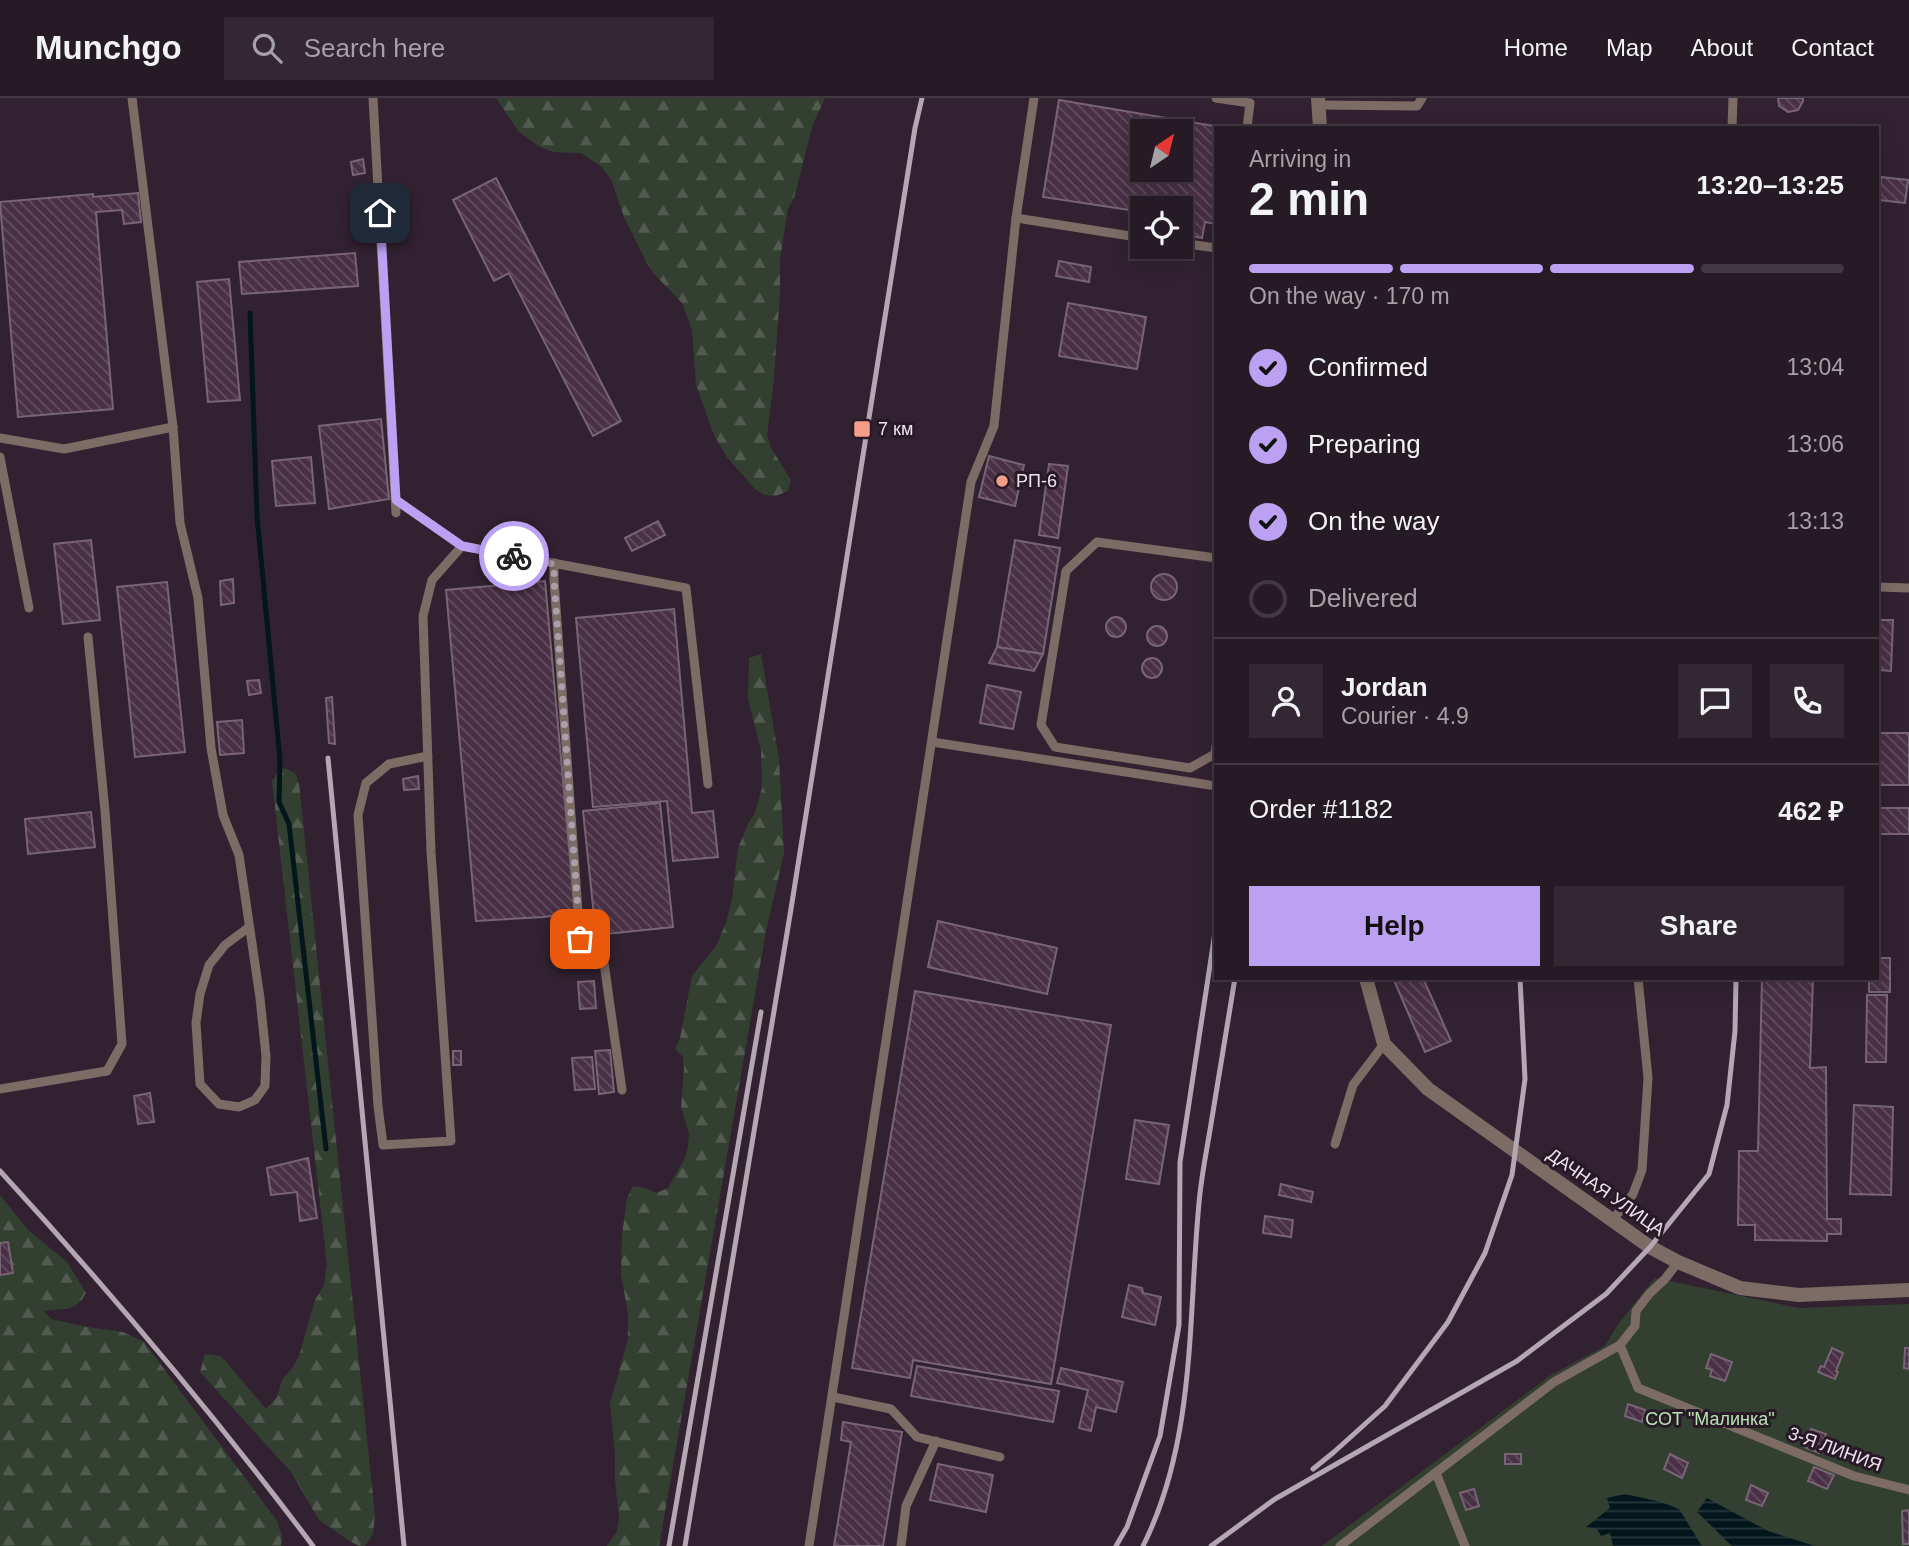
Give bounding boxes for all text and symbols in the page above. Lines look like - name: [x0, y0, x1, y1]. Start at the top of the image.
- search box: [224, 17, 714, 80]
- text: Munchgo: [35, 29, 182, 66]
- icon: search: [248, 29, 286, 67]
- text: Search here: [304, 33, 445, 63]
- text: Home: [1504, 34, 1568, 61]
- text: Map: [1606, 34, 1653, 61]
- text: About: [1691, 34, 1753, 61]
- text: Contact: [1791, 34, 1874, 61]
- north arrow: [1130, 119, 1194, 182]
- map controls: [1130, 119, 1193, 259]
- text: Arriving in: [1249, 146, 1351, 172]
- text: 13:20–13:25: [1697, 170, 1844, 200]
- text: 2 min: [1249, 173, 1369, 225]
- pin: [350, 183, 410, 243]
- icon: home: [361, 194, 399, 232]
- button: locate: [1130, 196, 1193, 259]
- text: On the way · 170 m: [1249, 283, 1450, 309]
- icon: check: [1249, 349, 1287, 387]
- text: Confirmed: [1308, 352, 1428, 382]
- text: 13:04: [1786, 354, 1844, 380]
- marker: 7 км: [852, 419, 872, 439]
- place label: 7 км: [878, 419, 913, 439]
- icon: check: [1249, 426, 1287, 464]
- text: Preparing: [1308, 429, 1421, 459]
- text: 13:06: [1786, 431, 1844, 457]
- place label: РП-6: [1016, 471, 1057, 491]
- marker: РП-6: [994, 473, 1010, 489]
- icon: check: [1249, 503, 1287, 541]
- text: On the way: [1308, 506, 1440, 536]
- text: 13:13: [1786, 508, 1844, 534]
- courier: [479, 521, 549, 591]
- icon: bike: [495, 537, 533, 575]
- text: Delivered: [1308, 583, 1418, 613]
- button: person: [1249, 664, 1323, 738]
- button: chat: [1678, 664, 1752, 738]
- button: phone: [1770, 664, 1844, 738]
- text: Jordan: [1341, 672, 1428, 702]
- text: Courier · 4.9: [1341, 703, 1469, 729]
- text: Order #1182: [1249, 794, 1393, 824]
- text: 462 ₽: [1778, 796, 1844, 826]
- button: Help: [1249, 886, 1540, 966]
- button: Share: [1554, 886, 1844, 966]
- pin: [550, 909, 610, 969]
- icon: bag: [561, 920, 599, 958]
- street label: ДАЧНАЯ УЛИЦА: [1543, 1144, 1669, 1240]
- park label: СОТ "Малинка": [1645, 1409, 1775, 1429]
- street label: 3-Я ЛИНИЯ: [1786, 1423, 1884, 1475]

